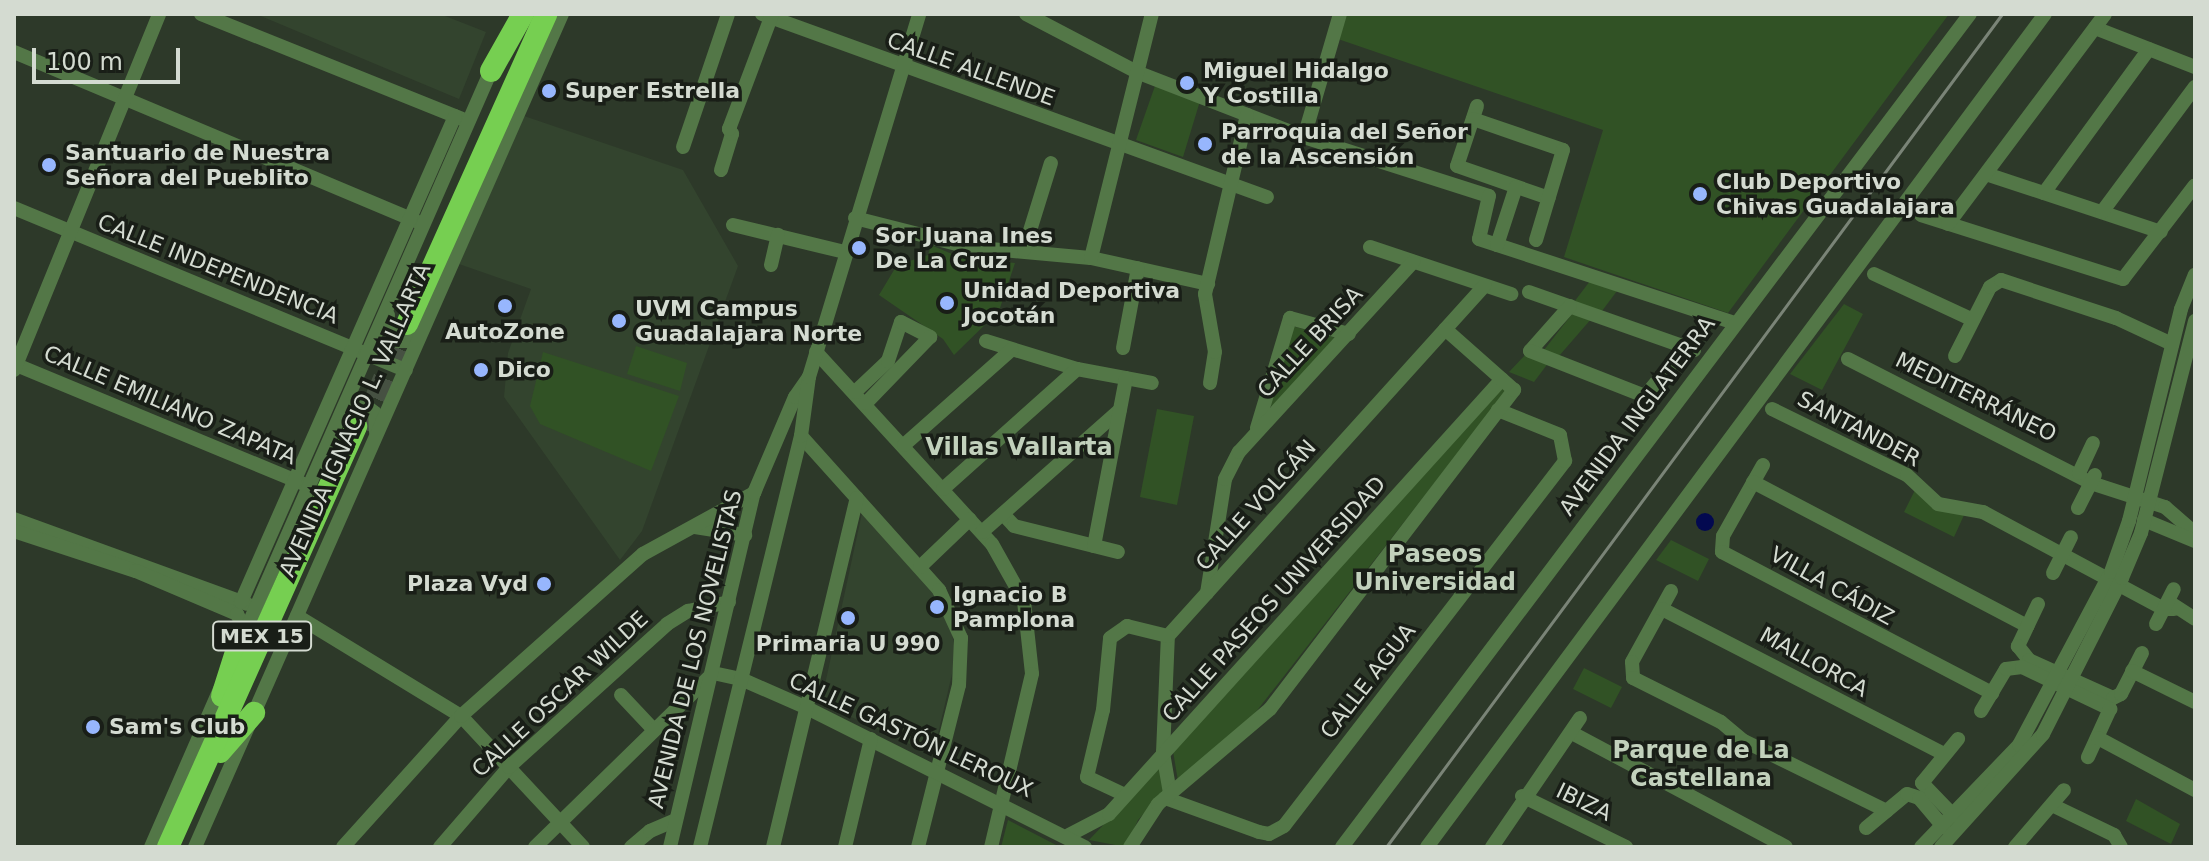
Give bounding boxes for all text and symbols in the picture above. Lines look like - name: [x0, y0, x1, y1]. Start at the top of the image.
- street label: CALLE ALLENDE: [884, 26, 1058, 112]
- scale bar: [36, 32, 184, 82]
- text: 100 m: [46, 48, 123, 76]
- place label: Miguel Hidalgo Y Costilla: [1203, 57, 1389, 108]
- marker: Miguel Hidalgo Y Costilla: [1178, 74, 1196, 92]
- place label: Super Estrella: [565, 78, 740, 104]
- marker: Super Estrella: [540, 82, 558, 100]
- place label: Parroquia del Señor de la Ascensión: [1221, 118, 1468, 170]
- marker: Parroquia del Señor de la Ascensión: [1196, 135, 1214, 153]
- place label: Santuario de Nuestra Señora del Pueblito: [65, 139, 330, 190]
- marker: Santuario de Nuestra Señora del Pueblito: [40, 156, 58, 174]
- place label: Club Deportivo Chivas Guadalajara: [1716, 168, 1955, 220]
- marker: Club Deportivo Chivas Guadalajara: [1691, 185, 1709, 203]
- street label: CALLE INDEPENDENCIA: [94, 209, 342, 329]
- place label: Sor Juana Ines De La Cruz: [875, 222, 1053, 274]
- marker: Sor Juana Ines De La Cruz: [850, 239, 868, 257]
- street label: AVENIDA IGNACIO L. VALLARTA: [274, 259, 436, 581]
- place label: Unidad Deportiva Jocotán: [963, 277, 1180, 328]
- street label: CALLE BRISA: [1252, 281, 1368, 403]
- marker: Unidad Deportiva Jocotán: [938, 294, 956, 312]
- place label: UVM Campus Guadalajara Norte: [635, 295, 862, 346]
- marker: AutoZone: [496, 297, 514, 315]
- street label: AVENIDA INGLATERRA: [1554, 311, 1720, 521]
- marker: UVM Campus Guadalajara Norte: [610, 312, 628, 330]
- place label: AutoZone: [445, 319, 565, 345]
- street label: CALLE EMILIANO ZAPATA: [40, 340, 300, 470]
- street label: MEDITERRÁNEO: [1891, 347, 2061, 447]
- place label: Dico: [497, 357, 551, 383]
- marker: Dico: [472, 361, 490, 379]
- street label: SANTANDER: [1793, 386, 1925, 472]
- district label: Villas Vallarta: [925, 434, 1113, 462]
- street label: CALLE VOLCÁN: [1190, 434, 1322, 576]
- street label: CALLE PASEOS UNIVERSIDAD: [1157, 471, 1391, 727]
- street label: AVENIDA DE LOS NOVELISTAS: [643, 487, 747, 811]
- district label: Paseos Universidad: [1354, 541, 1516, 597]
- street label: VILLA CÁDIZ: [1765, 541, 1899, 631]
- place label: Plaza Vyd: [407, 571, 528, 597]
- marker: Plaza Vyd: [535, 575, 553, 593]
- place label: Ignacio B Pamplona: [953, 581, 1075, 632]
- marker: Ignacio B Pamplona: [928, 598, 946, 616]
- street label: CALLE OSCAR WILDE: [466, 606, 654, 782]
- marker: Primaria U 990: [839, 609, 857, 627]
- street label: CALLE AGUA: [1315, 618, 1421, 744]
- road number: MEX 15: [212, 620, 312, 652]
- street label: MALLORCA: [1755, 621, 1873, 703]
- place label: Primaria U 990: [756, 631, 940, 657]
- street label: CALLE GASTÓN LEROUX: [785, 667, 1037, 803]
- place label: Sam's Club: [109, 714, 245, 740]
- marker: Sam's Club: [84, 718, 102, 736]
- district label: Parque de La Castellana: [1612, 737, 1790, 793]
- street label: IBIZA: [1552, 777, 1616, 827]

